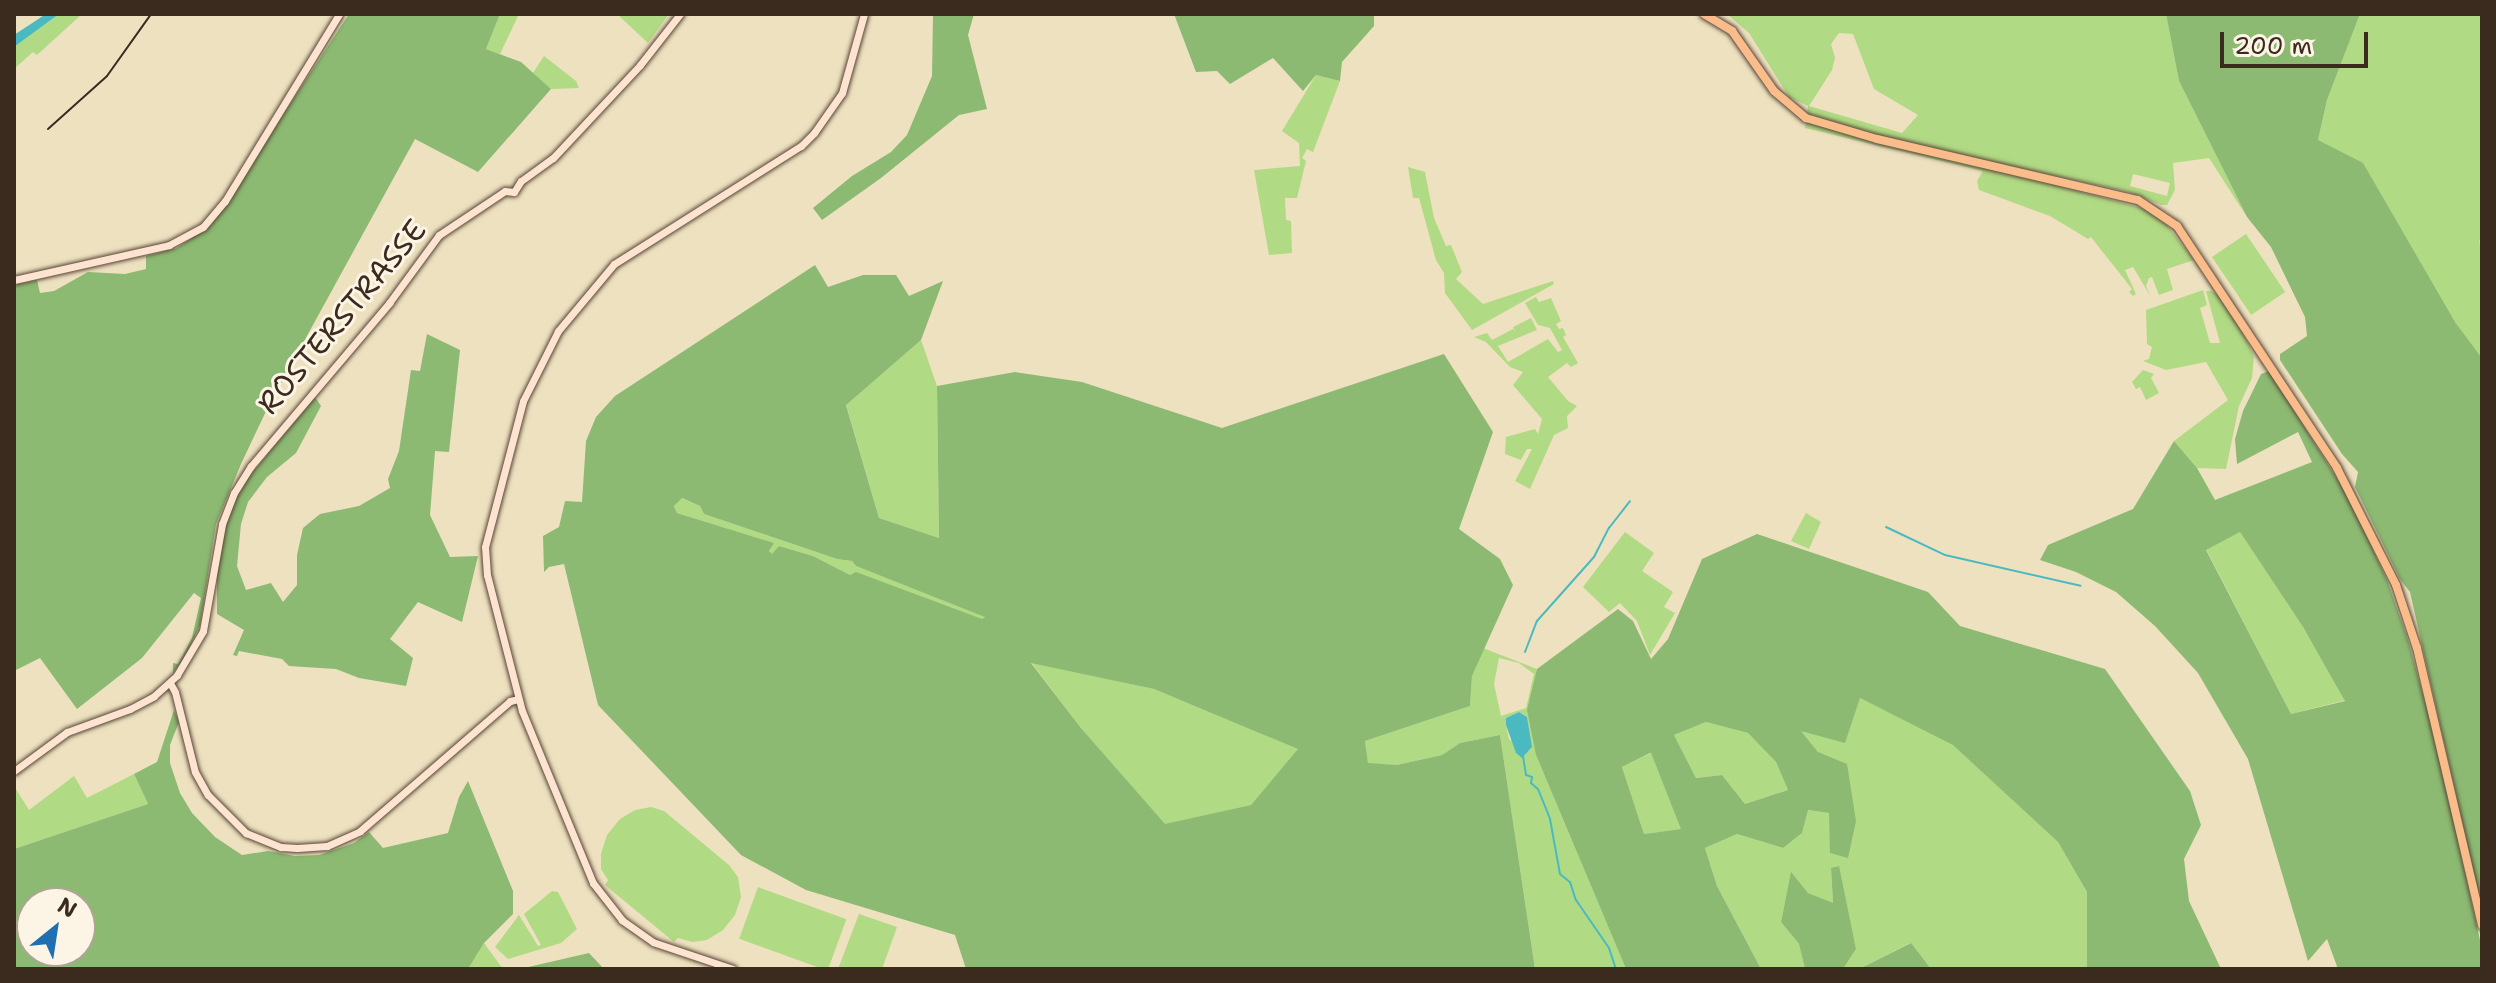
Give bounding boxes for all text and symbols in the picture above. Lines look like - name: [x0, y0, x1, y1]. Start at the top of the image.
- scale bar: [2224, 16, 2372, 66]
- text: 200 m: [2234, 30, 2312, 62]
- street label: ROSTERSTRASSE: [250, 212, 434, 422]
- north arrow: [16, 887, 96, 967]
- text: N: [52, 891, 82, 924]

